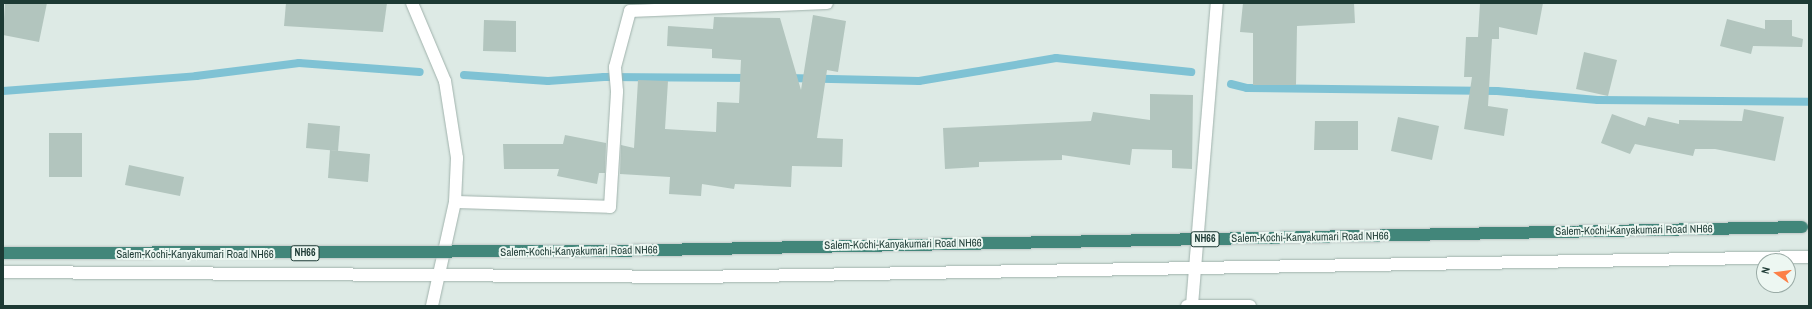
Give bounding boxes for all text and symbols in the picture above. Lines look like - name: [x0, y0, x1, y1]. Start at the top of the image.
- street label: Salem-Kochi-Kanyakumari Road NH66: [1555, 222, 1713, 238]
- street label: Salem-Kochi-Kanyakumari Road NH66: [1231, 229, 1389, 245]
- road number: NH66: [1190, 231, 1220, 247]
- street label: Salem-Kochi-Kanyakumari Road NH66: [824, 236, 982, 252]
- street label: Salem-Kochi-Kanyakumari Road NH66: [500, 243, 658, 259]
- road number: NH66: [290, 245, 320, 261]
- street label: Salem-Kochi-Kanyakumari Road NH66: [116, 247, 274, 261]
- north arrow: [1756, 253, 1796, 293]
- text: N: [1758, 265, 1773, 275]

